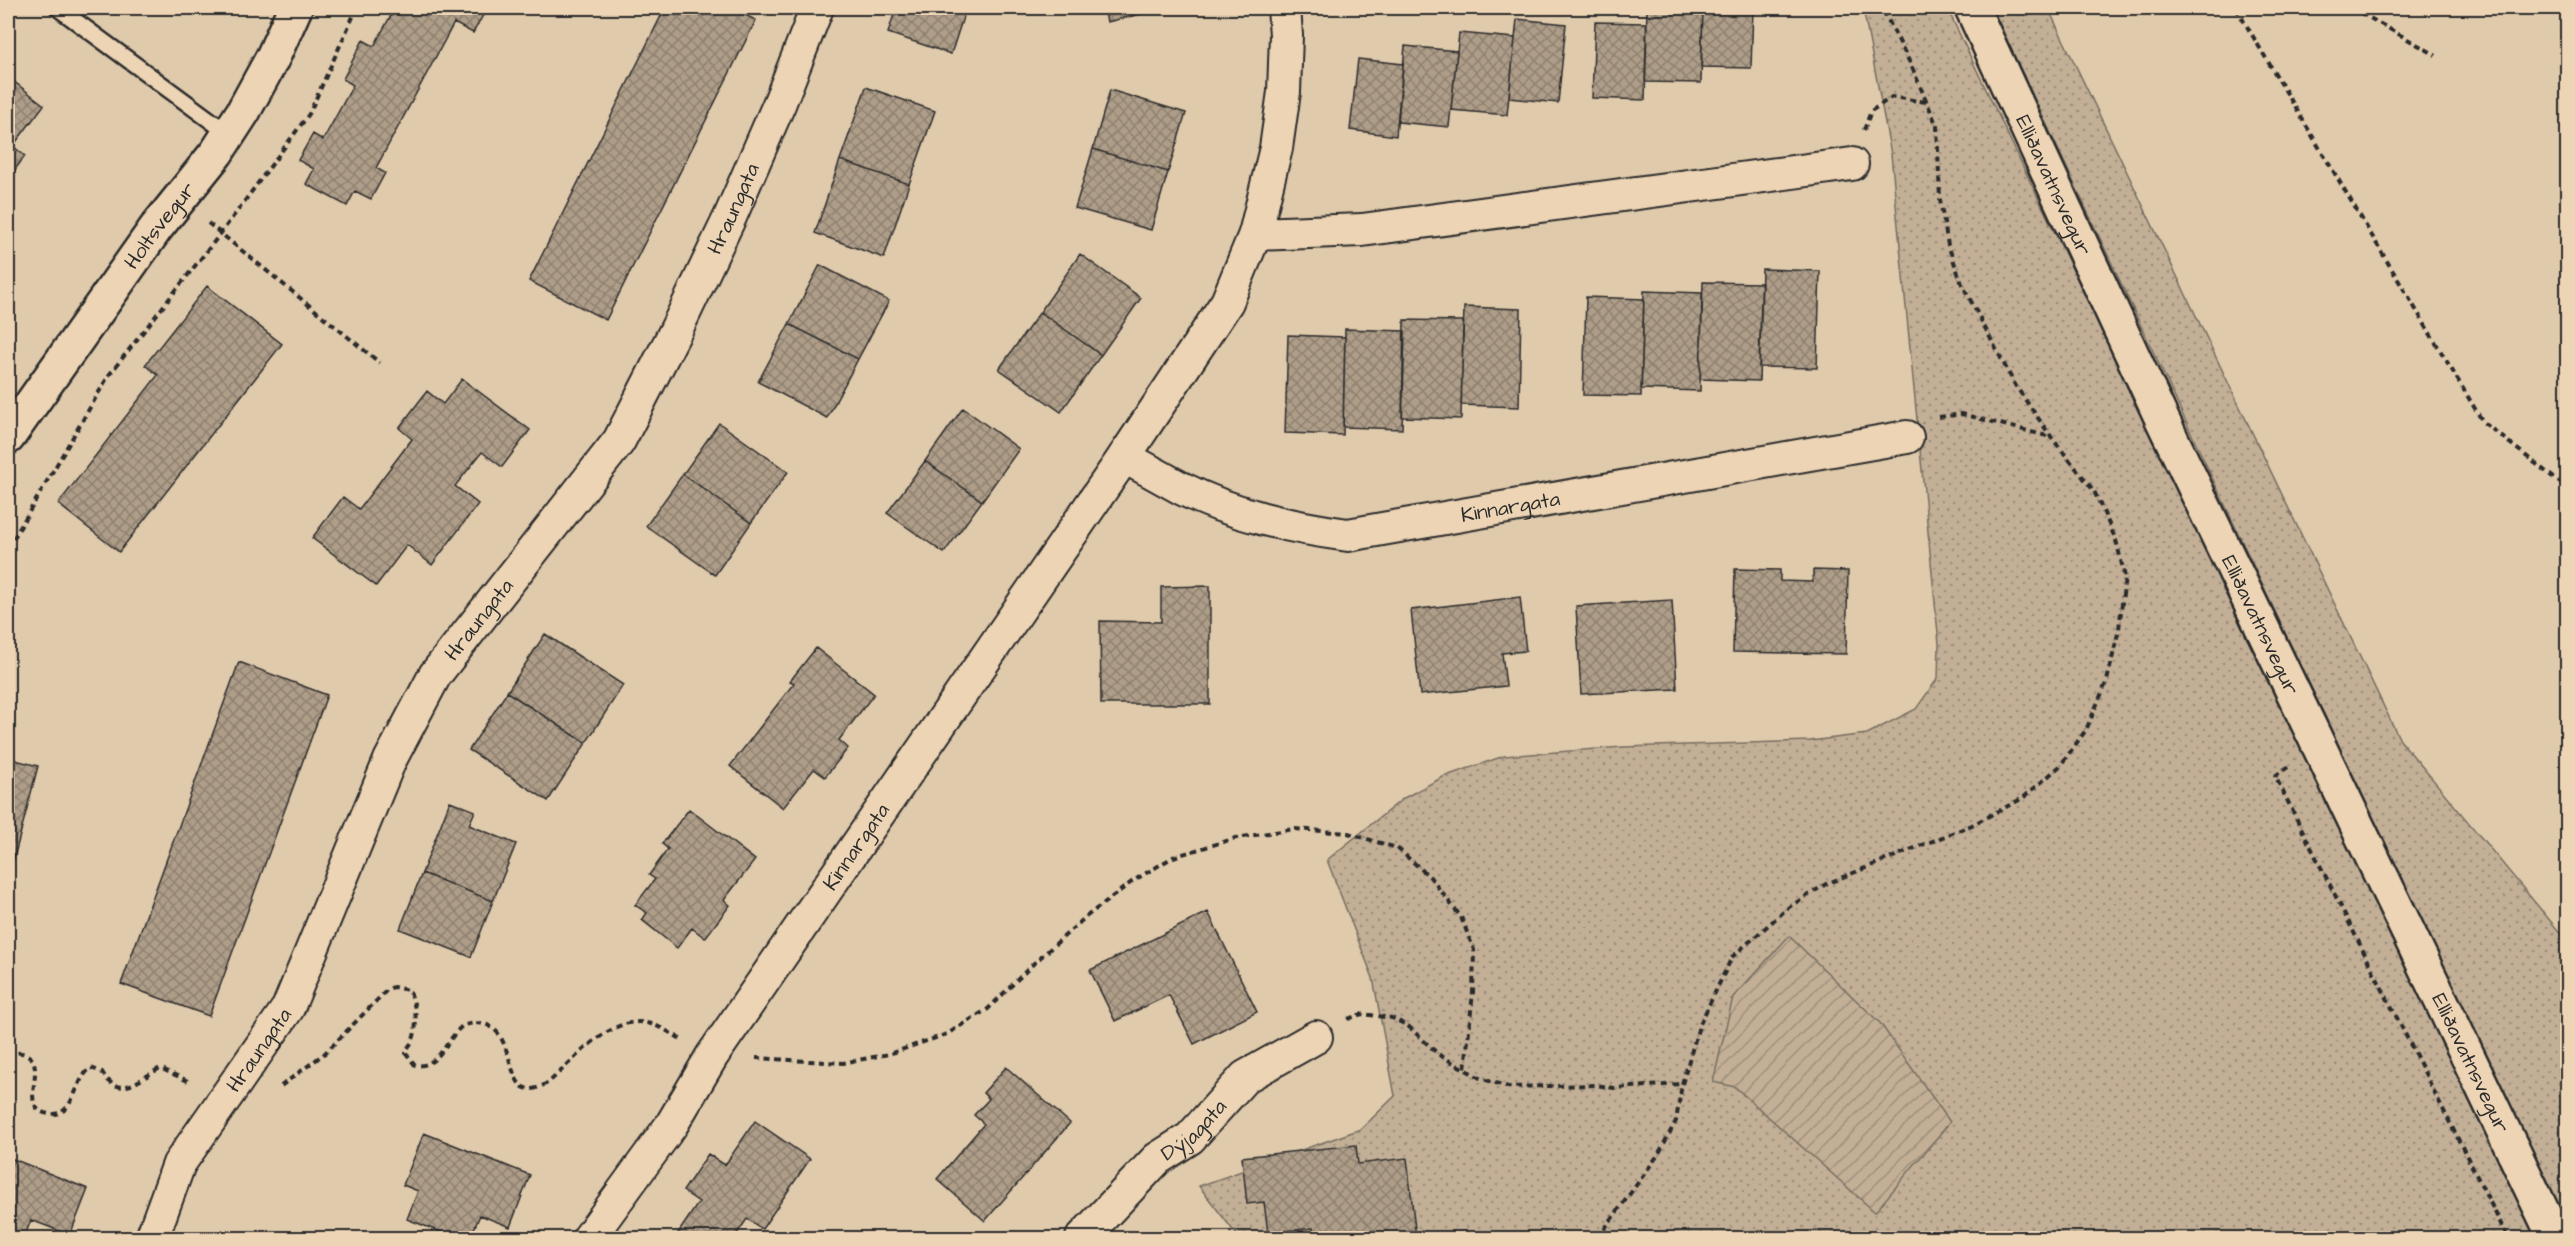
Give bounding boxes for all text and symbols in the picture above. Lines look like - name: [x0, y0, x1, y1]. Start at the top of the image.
- street label: Elliðavatnsvegur: [2008, 110, 2098, 260]
- street label: Hraungata: [700, 159, 767, 259]
- street label: Holtsvegur: [117, 176, 202, 275]
- street label: Kinnargata: [1459, 484, 1562, 530]
- street label: Elliðavatnsvegur: [2214, 550, 2306, 700]
- street label: Hraungata: [438, 573, 521, 667]
- street label: Kinnargata: [816, 797, 897, 896]
- street label: Elliðavatnsvegur: [2425, 989, 2517, 1138]
- street label: Hraungata: [220, 1002, 299, 1098]
- street label: Dýjagata: [1155, 1093, 1234, 1168]

